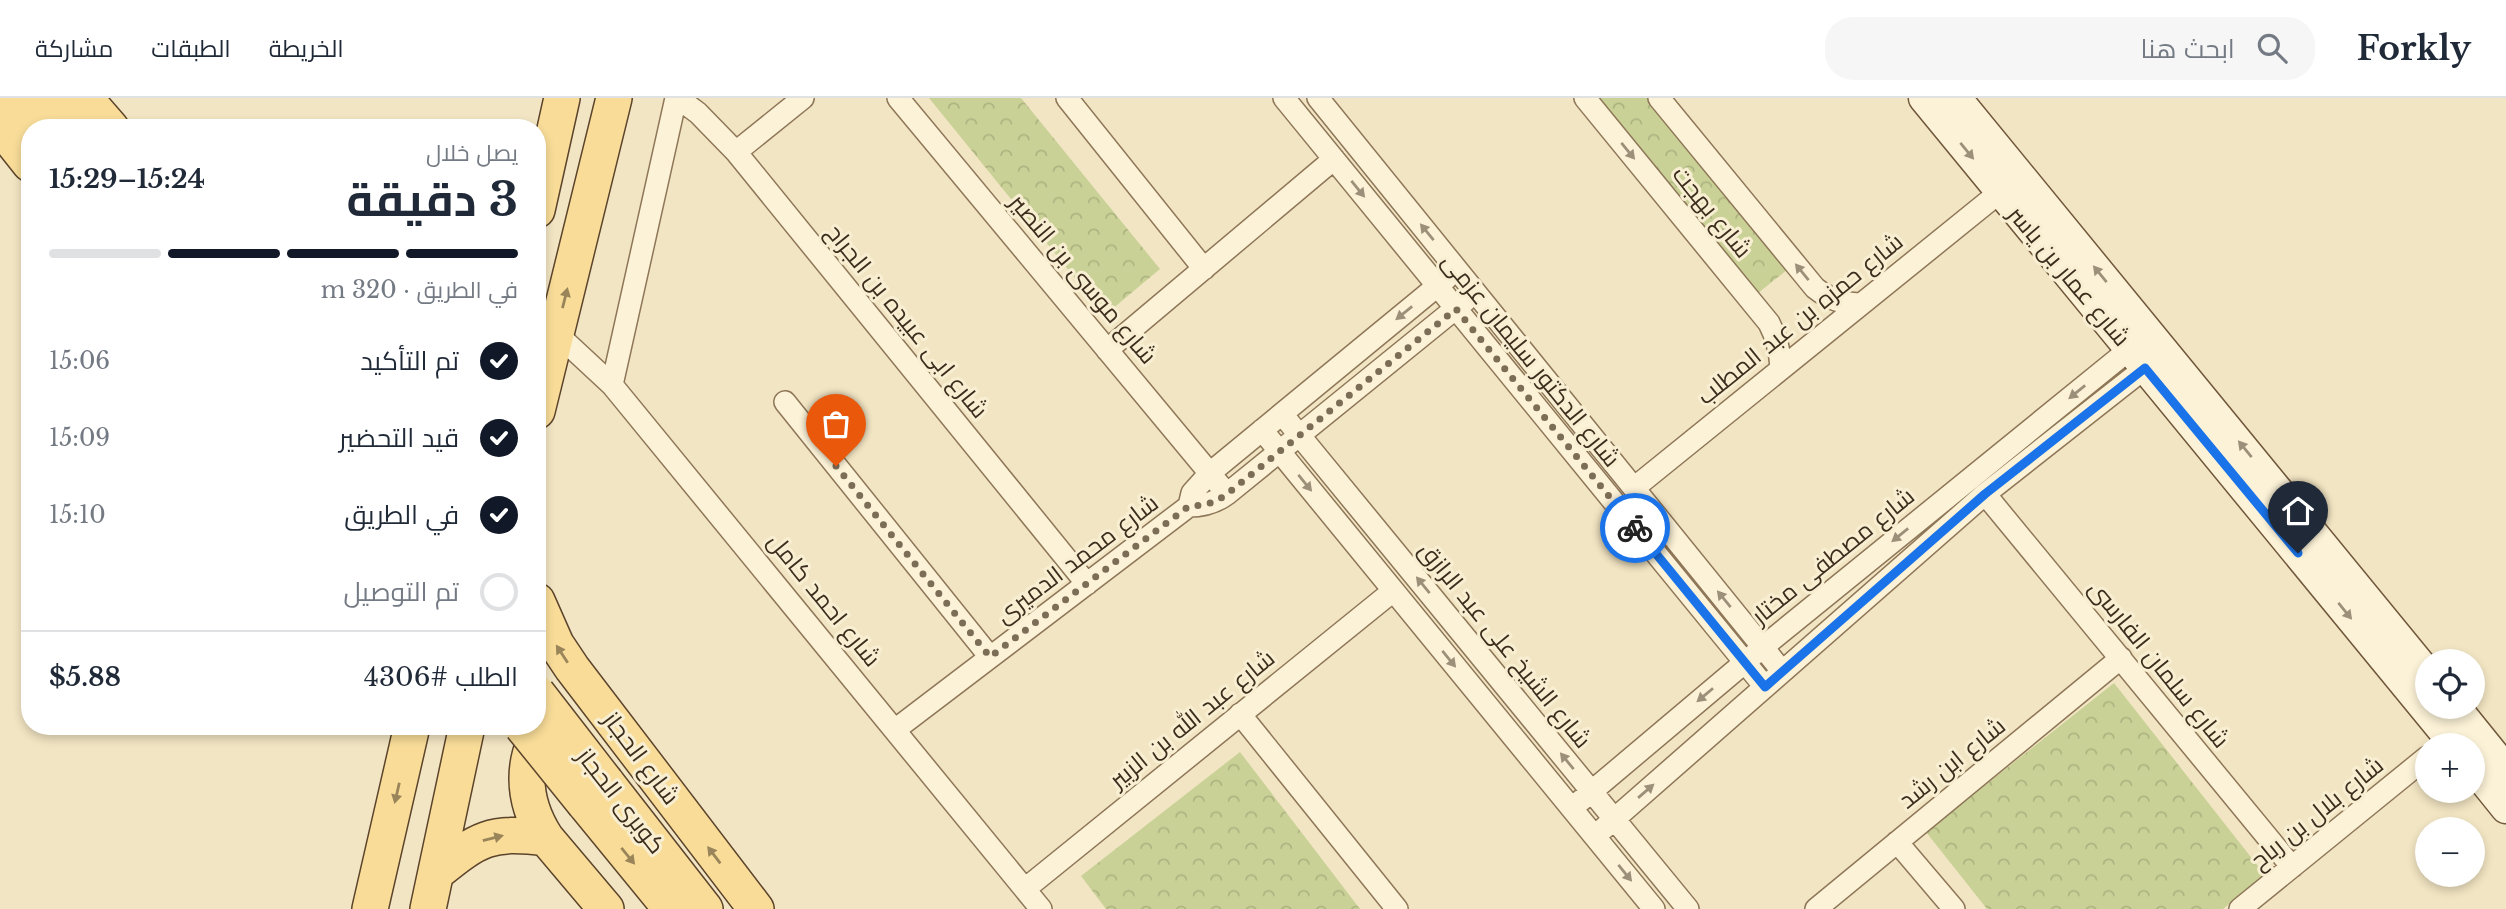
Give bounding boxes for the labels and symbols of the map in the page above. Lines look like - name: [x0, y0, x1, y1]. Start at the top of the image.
- one-way arrow: [1620, 142, 1635, 159]
- one-way arrow: [1959, 143, 1974, 160]
- street label: شارع بهجت: [1665, 160, 1758, 265]
- one-way arrow: [1350, 180, 1365, 197]
- street label: شارع موسى بن النصير: [1001, 186, 1163, 371]
- street label: شارع عمار بن ياسر: [1999, 198, 2136, 353]
- street label: شارع ابى عبيده بن الجراح: [819, 218, 995, 425]
- one-way arrow: [1419, 224, 1434, 242]
- street label: شارع حمزه بن عبد المطلب: [1691, 227, 1910, 412]
- street label: شارع الدكتور سليمان عزمى: [1435, 247, 1627, 474]
- one-way arrow: [1795, 264, 1810, 282]
- one-way arrow: [2093, 265, 2108, 282]
- one-way arrow: [560, 286, 571, 308]
- one-way arrow: [1396, 305, 1413, 320]
- one-way arrow: [2068, 384, 2085, 399]
- pin: [806, 394, 866, 466]
- one-way arrow: [2238, 441, 2253, 458]
- one-way arrow: [1297, 475, 1312, 492]
- street label: شارع مصطفى مختار: [1744, 481, 1921, 633]
- pin: [2268, 481, 2328, 553]
- street label: شارع محمد الدميرى: [990, 488, 1165, 631]
- courier: [1600, 493, 1670, 563]
- street label: شارع احمد كامل: [760, 527, 887, 674]
- one-way arrow: [1892, 528, 1910, 543]
- street label: شارع الشيخ على عبد الرازق: [1412, 536, 1598, 755]
- street label: شارع سلمان الفارسى: [2081, 574, 2236, 755]
- one-way arrow: [1416, 577, 1431, 594]
- one-way arrow: [1717, 591, 1732, 608]
- one-way arrow: [2337, 602, 2352, 619]
- street label: شارع عبد الله بن الزبير: [1101, 642, 1281, 797]
- one-way arrow: [556, 644, 569, 663]
- one-way arrow: [1442, 650, 1457, 668]
- one-way arrow: [1697, 687, 1714, 702]
- street label: شارع الحجاز: [594, 704, 686, 811]
- street label: شارع ابن رشد: [1892, 711, 2012, 816]
- street label: كوبرى الحجاز: [570, 740, 672, 859]
- street label: شارع بلال بن رباح: [2244, 750, 2390, 877]
- one-way arrow: [1560, 753, 1575, 770]
- one-way arrow: [391, 782, 402, 804]
- one-way arrow: [1637, 783, 1655, 799]
- one-way arrow: [482, 832, 504, 843]
- one-way arrow: [707, 846, 722, 864]
- one-way arrow: [620, 848, 635, 865]
- one-way arrow: [1617, 864, 1632, 881]

